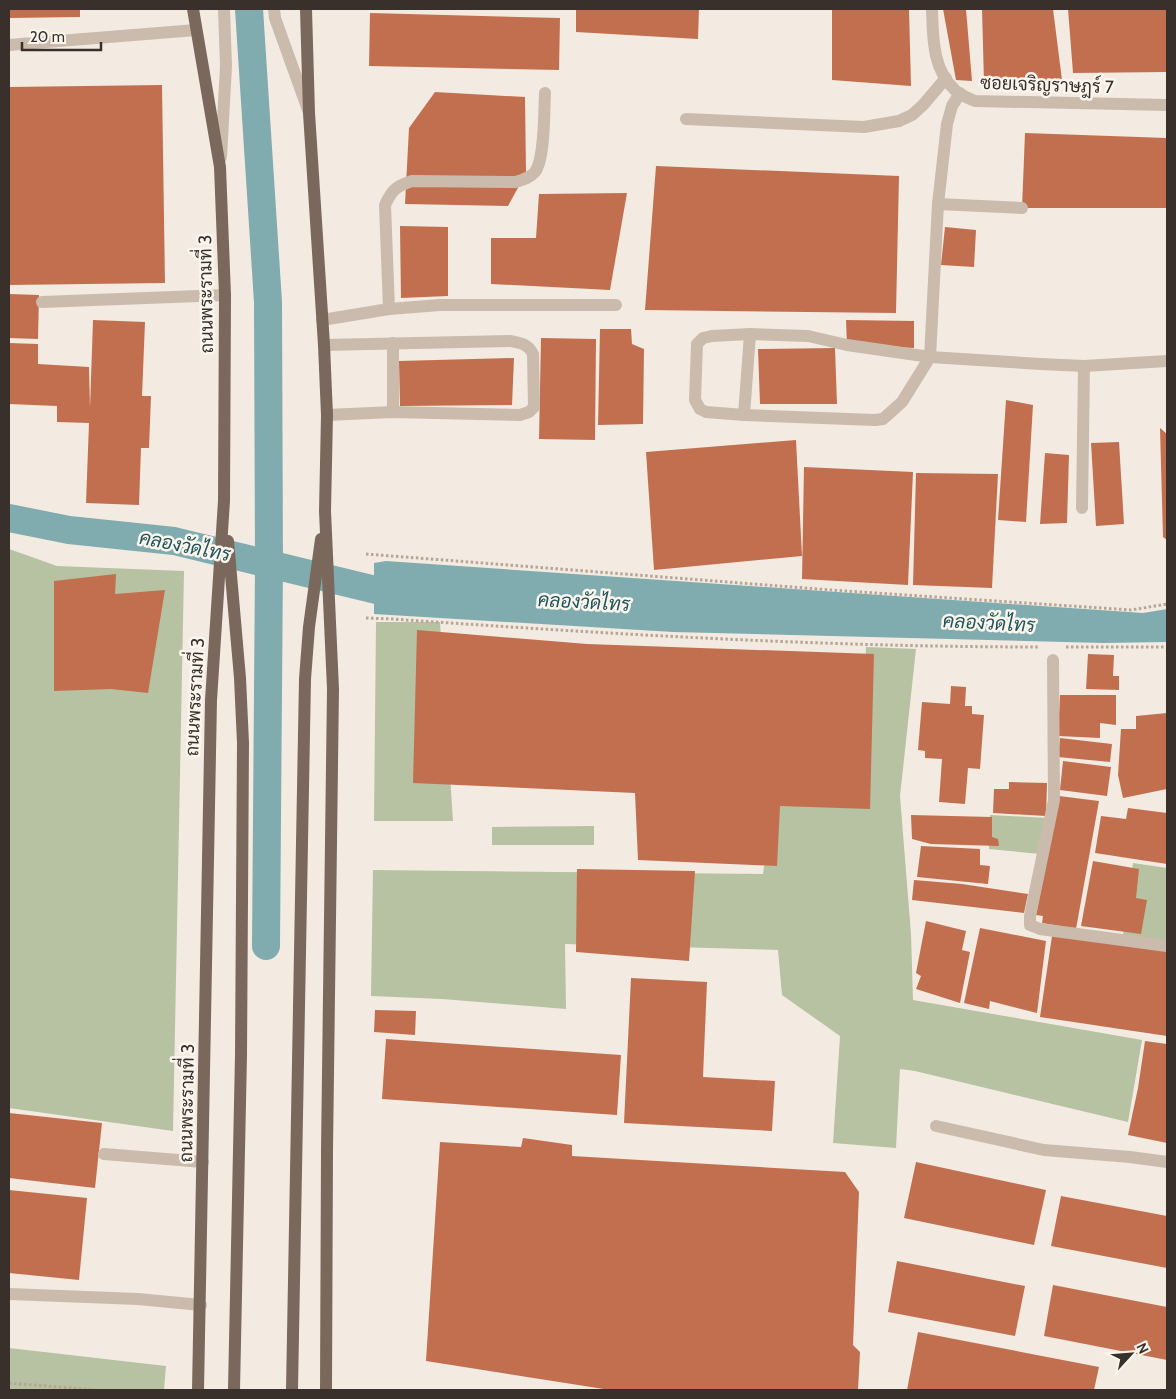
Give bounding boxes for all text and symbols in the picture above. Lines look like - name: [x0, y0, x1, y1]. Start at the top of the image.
- scale bar: [22, 20, 101, 52]
- text: 20 m: [30, 28, 65, 46]
- street label: ซอยเจริญราษฎร์ 7: [980, 70, 1114, 99]
- street label: ถนนพระรามที่ 3: [189, 234, 218, 354]
- water label: คลองวัดไทร: [137, 525, 233, 566]
- water label: คลองวัดไทร: [537, 587, 632, 616]
- water label: คลองวัดไทร: [942, 608, 1037, 637]
- street label: ถนนพระรามที่ 3: [176, 637, 209, 757]
- street label: ถนนพระรามที่ 3: [170, 1043, 199, 1163]
- north arrow: [1106, 1329, 1156, 1379]
- text: N: [1132, 1340, 1153, 1357]

